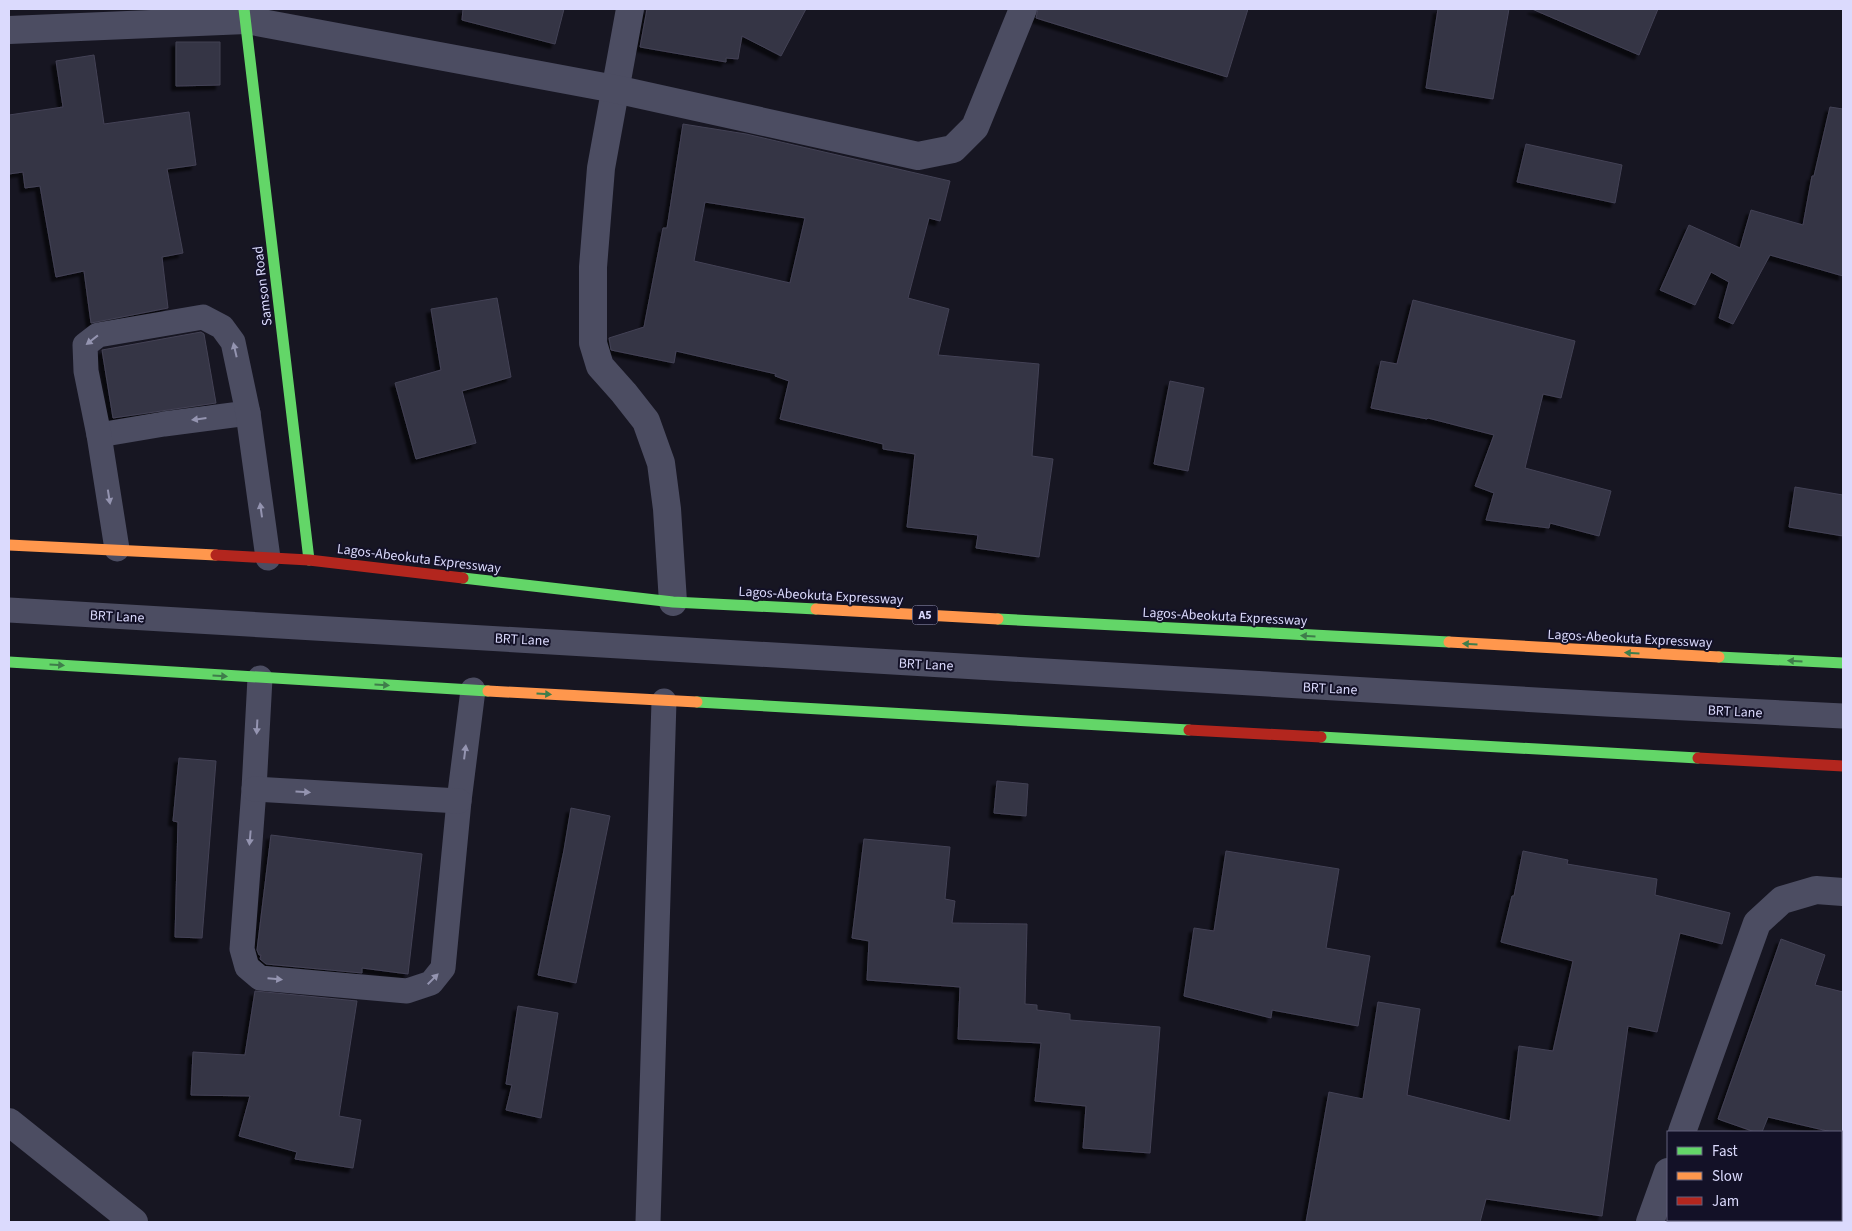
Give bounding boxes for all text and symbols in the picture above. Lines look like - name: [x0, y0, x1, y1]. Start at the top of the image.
- street label: Samson Road: [248, 245, 278, 327]
- one-way arrow: [86, 334, 99, 345]
- one-way arrow: [231, 343, 239, 358]
- one-way arrow: [191, 415, 207, 423]
- one-way arrow: [105, 489, 113, 505]
- one-way arrow: [257, 502, 265, 518]
- street label: Lagos-Abeokuta Expressway: [336, 539, 502, 579]
- street label: Lagos-Abeokuta Expressway: [738, 582, 904, 610]
- street label: Lagos-Abeokuta Expressway: [1142, 603, 1308, 631]
- street label: BRT Lane: [89, 606, 145, 628]
- road number: A5: [912, 606, 938, 624]
- street label: Lagos-Abeokuta Expressway: [1547, 625, 1713, 653]
- street label: BRT Lane: [494, 629, 550, 651]
- one-way arrow: [1299, 631, 1315, 639]
- one-way arrow: [1462, 640, 1478, 648]
- one-way arrow: [1624, 648, 1640, 656]
- street label: BRT Lane: [898, 654, 954, 676]
- one-way arrow: [1786, 657, 1802, 665]
- one-way arrow: [50, 662, 66, 670]
- one-way arrow: [212, 672, 228, 680]
- street label: BRT Lane: [1302, 678, 1358, 700]
- one-way arrow: [374, 682, 390, 690]
- one-way arrow: [536, 691, 552, 699]
- street label: BRT Lane: [1707, 701, 1763, 723]
- one-way arrow: [253, 719, 261, 735]
- one-way arrow: [461, 744, 469, 760]
- one-way arrow: [295, 788, 311, 796]
- one-way arrow: [246, 830, 254, 846]
- one-way arrow: [427, 973, 439, 985]
- one-way arrow: [268, 976, 284, 984]
- legend: [1667, 1131, 1842, 1221]
- text: Fast: [1712, 1141, 1738, 1162]
- text: Slow: [1712, 1166, 1743, 1187]
- text: Jam: [1712, 1191, 1739, 1212]

